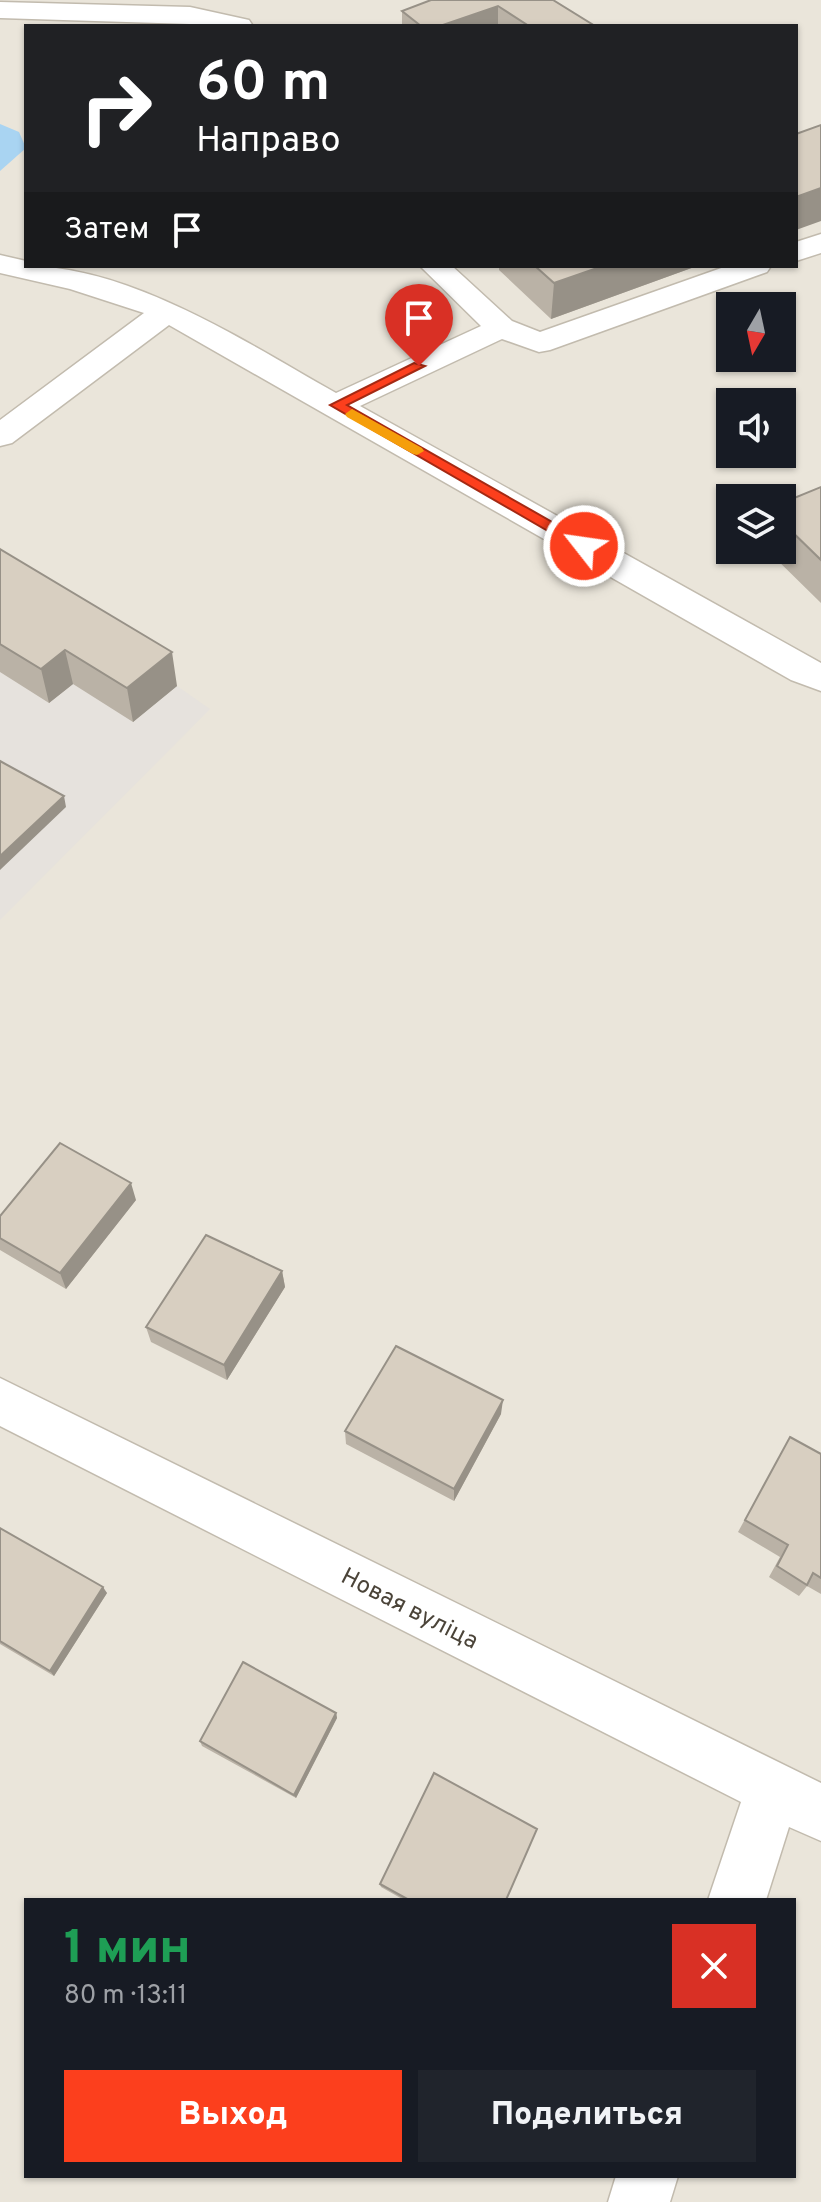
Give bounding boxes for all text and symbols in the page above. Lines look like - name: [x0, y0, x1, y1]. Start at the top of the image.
- text: 60 m: [196, 50, 330, 120]
- icon: right: [64, 56, 168, 160]
- text: Направо: [196, 119, 341, 165]
- icon: arrive: [165, 208, 209, 252]
- text: Затем: [64, 212, 149, 249]
- pin: [385, 284, 453, 366]
- north arrow: [716, 292, 796, 372]
- map controls: [716, 292, 796, 564]
- icon: arrive: [397, 296, 441, 340]
- button: sound: [716, 388, 796, 468]
- button: layers: [716, 484, 796, 564]
- position arrow: [542, 504, 626, 588]
- street label: Новая вуліца: [335, 1562, 483, 1657]
- text: 1 мин: [64, 1920, 191, 1980]
- button: close: [672, 1924, 756, 2008]
- text: 80 m · 13:11: [64, 1980, 187, 2013]
- button: Выход: [64, 2070, 402, 2162]
- button: Поделиться: [418, 2070, 756, 2162]

